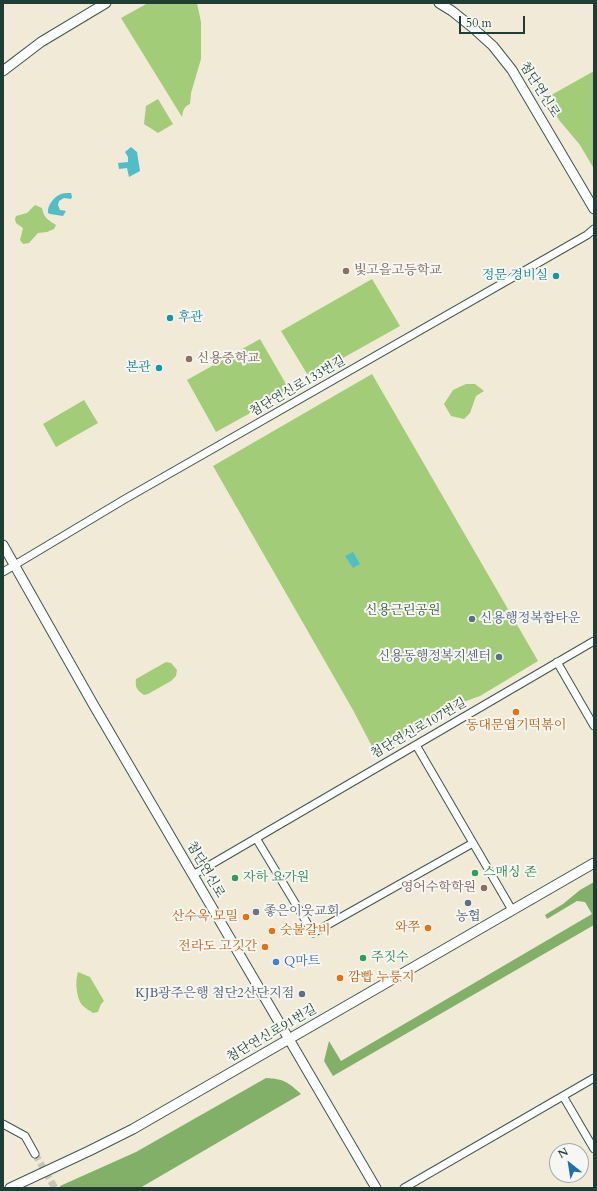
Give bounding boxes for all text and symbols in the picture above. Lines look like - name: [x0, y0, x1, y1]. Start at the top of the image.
- scale bar: [461, 8, 527, 34]
- text: 50 m: [466, 15, 492, 31]
- street label: 첨단연신로: [516, 59, 562, 121]
- place label: 빛고을고등학교: [354, 263, 442, 279]
- marker: 빛고을고등학교: [341, 266, 351, 276]
- place label: 정문 경비실: [482, 268, 548, 284]
- marker: 정문 경비실: [551, 271, 561, 281]
- place label: 후관: [178, 310, 203, 326]
- marker: 후관: [165, 313, 175, 323]
- place label: 신용중학교: [197, 351, 260, 367]
- street label: 첨단연신로133번길: [247, 353, 349, 421]
- marker: 신용중학교: [184, 354, 194, 364]
- place label: 본관: [126, 360, 151, 376]
- marker: 본관: [154, 363, 164, 373]
- park label: 신용근린공원: [365, 603, 441, 619]
- place label: 신용행정복합타운: [480, 611, 580, 627]
- marker: 신용행정복합타운: [467, 614, 477, 624]
- place label: 신용동행정복지센터: [378, 649, 491, 665]
- marker: 신용동행정복지센터: [494, 652, 504, 662]
- street label: 첨단연신로107번길: [368, 695, 470, 763]
- marker: 동대문엽기떡볶이: [511, 707, 521, 717]
- place label: 동대문엽기떡볶이: [466, 718, 566, 734]
- street label: 첨단연신로: [183, 839, 227, 901]
- place label: 스매싱 존: [483, 865, 537, 881]
- marker: 스매싱 존: [470, 868, 480, 878]
- place label: 자하 요가원: [243, 870, 309, 886]
- marker: 자하 요가원: [230, 873, 240, 883]
- place label: 영어수학학원: [401, 880, 476, 896]
- marker: 영어수학학원: [479, 883, 489, 893]
- marker: 농협: [463, 898, 473, 908]
- place label: 좋은이웃교회: [264, 904, 339, 920]
- marker: 좋은이웃교회: [251, 907, 261, 917]
- place label: 산수옥 모밀: [172, 909, 238, 925]
- place label: 농협: [455, 909, 481, 925]
- marker: 산수옥 모밀: [241, 912, 251, 922]
- place label: 와쭈: [395, 920, 420, 936]
- place label: 숫불갈비: [280, 923, 330, 939]
- marker: 와쭈: [423, 923, 433, 933]
- marker: 숫불갈비: [267, 926, 277, 936]
- place label: 전라도 고깃간: [178, 939, 257, 955]
- marker: 전라도 고깃간: [260, 942, 270, 952]
- place label: 주짓수: [371, 950, 409, 966]
- marker: 주짓수: [358, 953, 368, 963]
- place label: Q마트: [284, 954, 320, 970]
- marker: Q마트: [271, 957, 281, 967]
- place label: 깜빱 누룽지: [348, 970, 414, 986]
- marker: 깜빱 누룽지: [335, 973, 345, 983]
- place label: KJB광주은행 첨단2산단지점: [135, 986, 294, 1002]
- marker: KJB광주은행 첨단2산단지점: [297, 989, 307, 999]
- street label: 첨단연신로91번길: [224, 1002, 320, 1066]
- north arrow: [549, 1143, 589, 1183]
- text: N: [555, 1144, 571, 1162]

